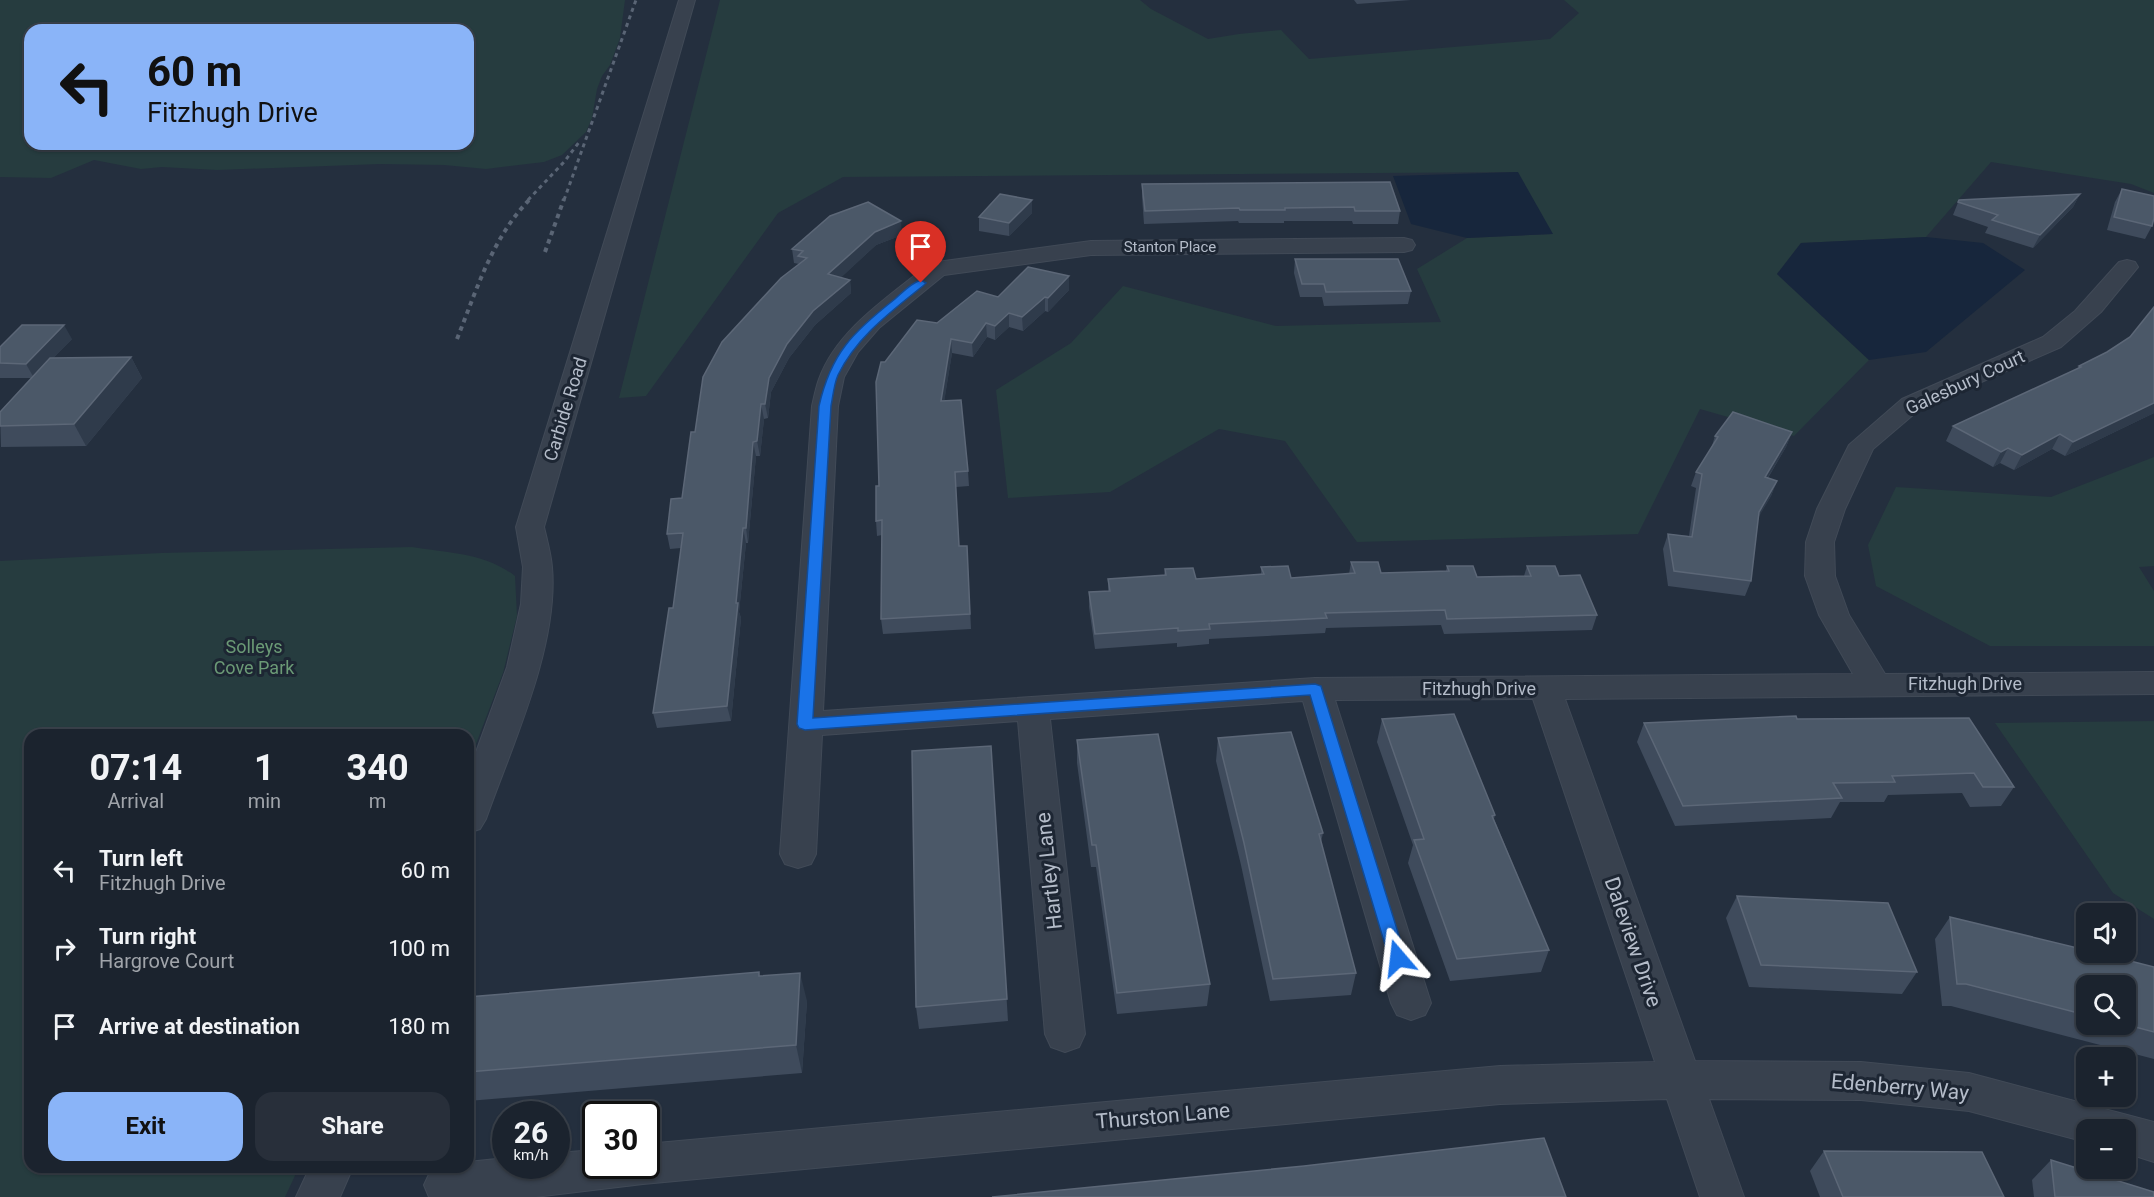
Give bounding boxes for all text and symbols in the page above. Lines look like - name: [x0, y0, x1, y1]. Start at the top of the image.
- text: 60 m: [147, 47, 242, 96]
- icon: left: [48, 48, 126, 126]
- text: Fitzhugh Drive: [147, 97, 318, 129]
- pin: [895, 221, 946, 283]
- icon: arrive: [904, 230, 937, 263]
- street label: Stanton Place: [1124, 238, 1216, 256]
- street label: Galesbury Court: [1902, 345, 2028, 419]
- street label: Carbide Road: [539, 354, 591, 464]
- park label: Solleys Cove Park: [214, 636, 295, 678]
- street label: Fitzhugh Drive: [1908, 673, 2022, 694]
- street label: Fitzhugh Drive: [1422, 678, 1536, 699]
- text: 07:14: [89, 747, 182, 789]
- text: 1: [254, 747, 275, 789]
- text: 340: [347, 747, 409, 789]
- text: Arrival: [107, 789, 164, 813]
- text: min: [248, 789, 281, 813]
- text: m: [369, 789, 386, 813]
- street label: Hartley Lane: [1031, 811, 1067, 931]
- text: Turn left: [99, 846, 183, 871]
- icon: left: [48, 854, 81, 887]
- text: 60 m: [401, 858, 450, 883]
- text: Fitzhugh Drive: [99, 871, 226, 895]
- street label: Daleview Drive: [1600, 874, 1666, 1010]
- map controls: [2076, 903, 2136, 1179]
- button: sound: [2076, 903, 2136, 963]
- text: Turn right: [99, 924, 196, 949]
- position arrow: [1366, 926, 1430, 990]
- icon: right: [48, 932, 81, 965]
- text: 100 m: [388, 936, 450, 961]
- text: Hargrove Court: [99, 949, 234, 973]
- button: search: [2076, 975, 2136, 1035]
- icon: arrive: [48, 1010, 81, 1043]
- text: Arrive at destination: [99, 1014, 300, 1039]
- text: 180 m: [388, 1014, 450, 1039]
- button: +: [2076, 1047, 2136, 1107]
- street label: Edenberry Way: [1830, 1069, 1970, 1105]
- button: Exit: [48, 1092, 243, 1161]
- button: Share: [255, 1092, 450, 1161]
- street label: Thurston Lane: [1095, 1098, 1231, 1134]
- speed limit sign: 30: [582, 1101, 660, 1179]
- text: 26: [514, 1115, 548, 1150]
- button: −: [2076, 1119, 2136, 1179]
- text: km/h: [513, 1146, 549, 1164]

